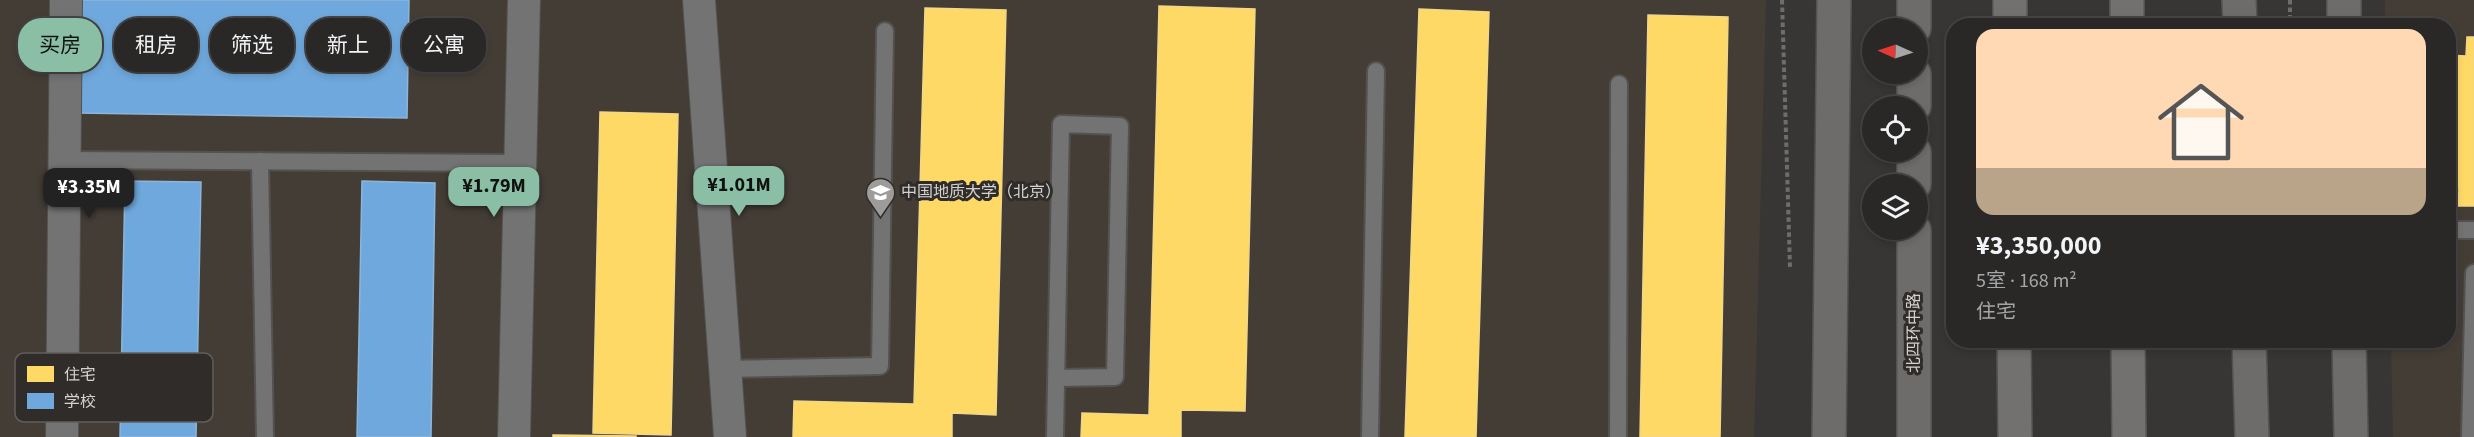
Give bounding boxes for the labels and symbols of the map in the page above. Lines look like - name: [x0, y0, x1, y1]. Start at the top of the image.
- north arrow: [1862, 18, 1928, 84]
- pin: ¥1.01M: [690, 166, 788, 217]
- pin: ¥1.79M: [445, 167, 543, 218]
- pin: ¥3.35M: [40, 168, 138, 219]
- school or university icon: 中国地质大学（北京）: [864, 176, 896, 218]
- place label: 中国地质大学（北京）: [901, 181, 1061, 203]
- street label: 北四环中路: [1903, 293, 1925, 373]
- legend: [15, 353, 213, 422]
- text: 住宅: [64, 364, 96, 386]
- text: 学校: [64, 391, 96, 413]

